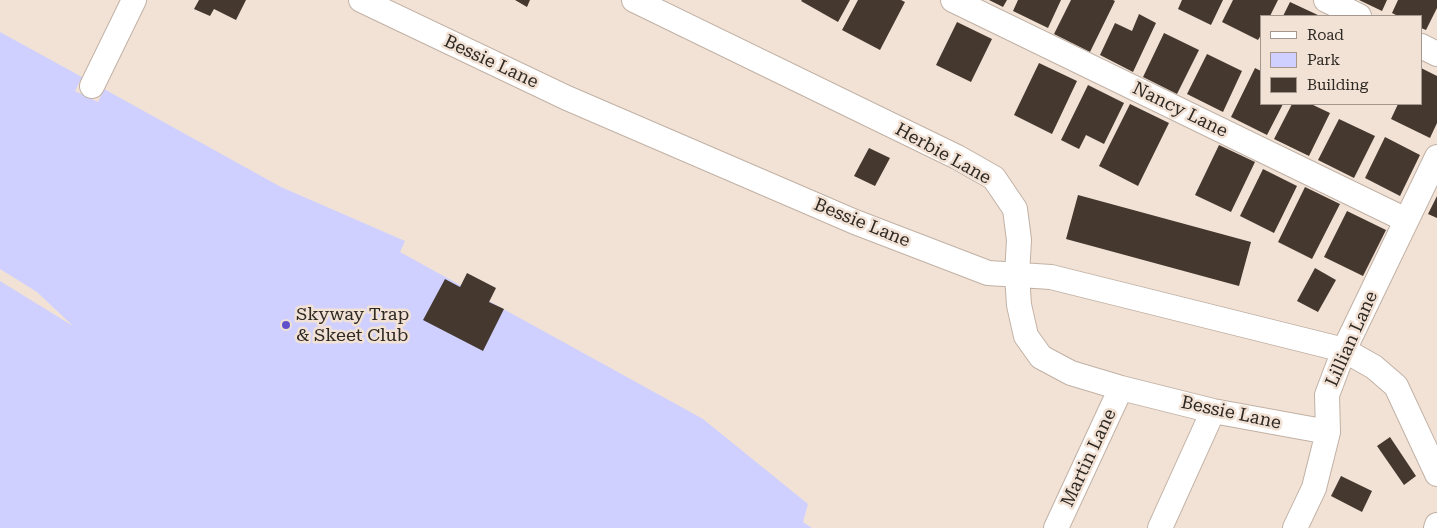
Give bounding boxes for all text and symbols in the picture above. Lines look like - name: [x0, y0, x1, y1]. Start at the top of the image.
- legend: [1260, 15, 1422, 105]
- text: Road: [1307, 26, 1344, 44]
- street label: Bessie Lane: [440, 31, 542, 93]
- text: Park: [1307, 51, 1340, 69]
- text: Building: [1307, 76, 1368, 94]
- street label: Nancy Lane: [1129, 78, 1231, 142]
- street label: Herbie Lane: [891, 119, 995, 189]
- street label: Bessie Lane: [811, 194, 913, 252]
- street label: Lillian Lane: [1321, 288, 1383, 390]
- place label: Skyway Trap & Skeet Club: [296, 304, 409, 346]
- marker: Skyway Trap & Skeet Club: [280, 319, 292, 331]
- street label: Bessie Lane: [1179, 392, 1283, 434]
- street label: Martin Lane: [1057, 406, 1121, 510]

